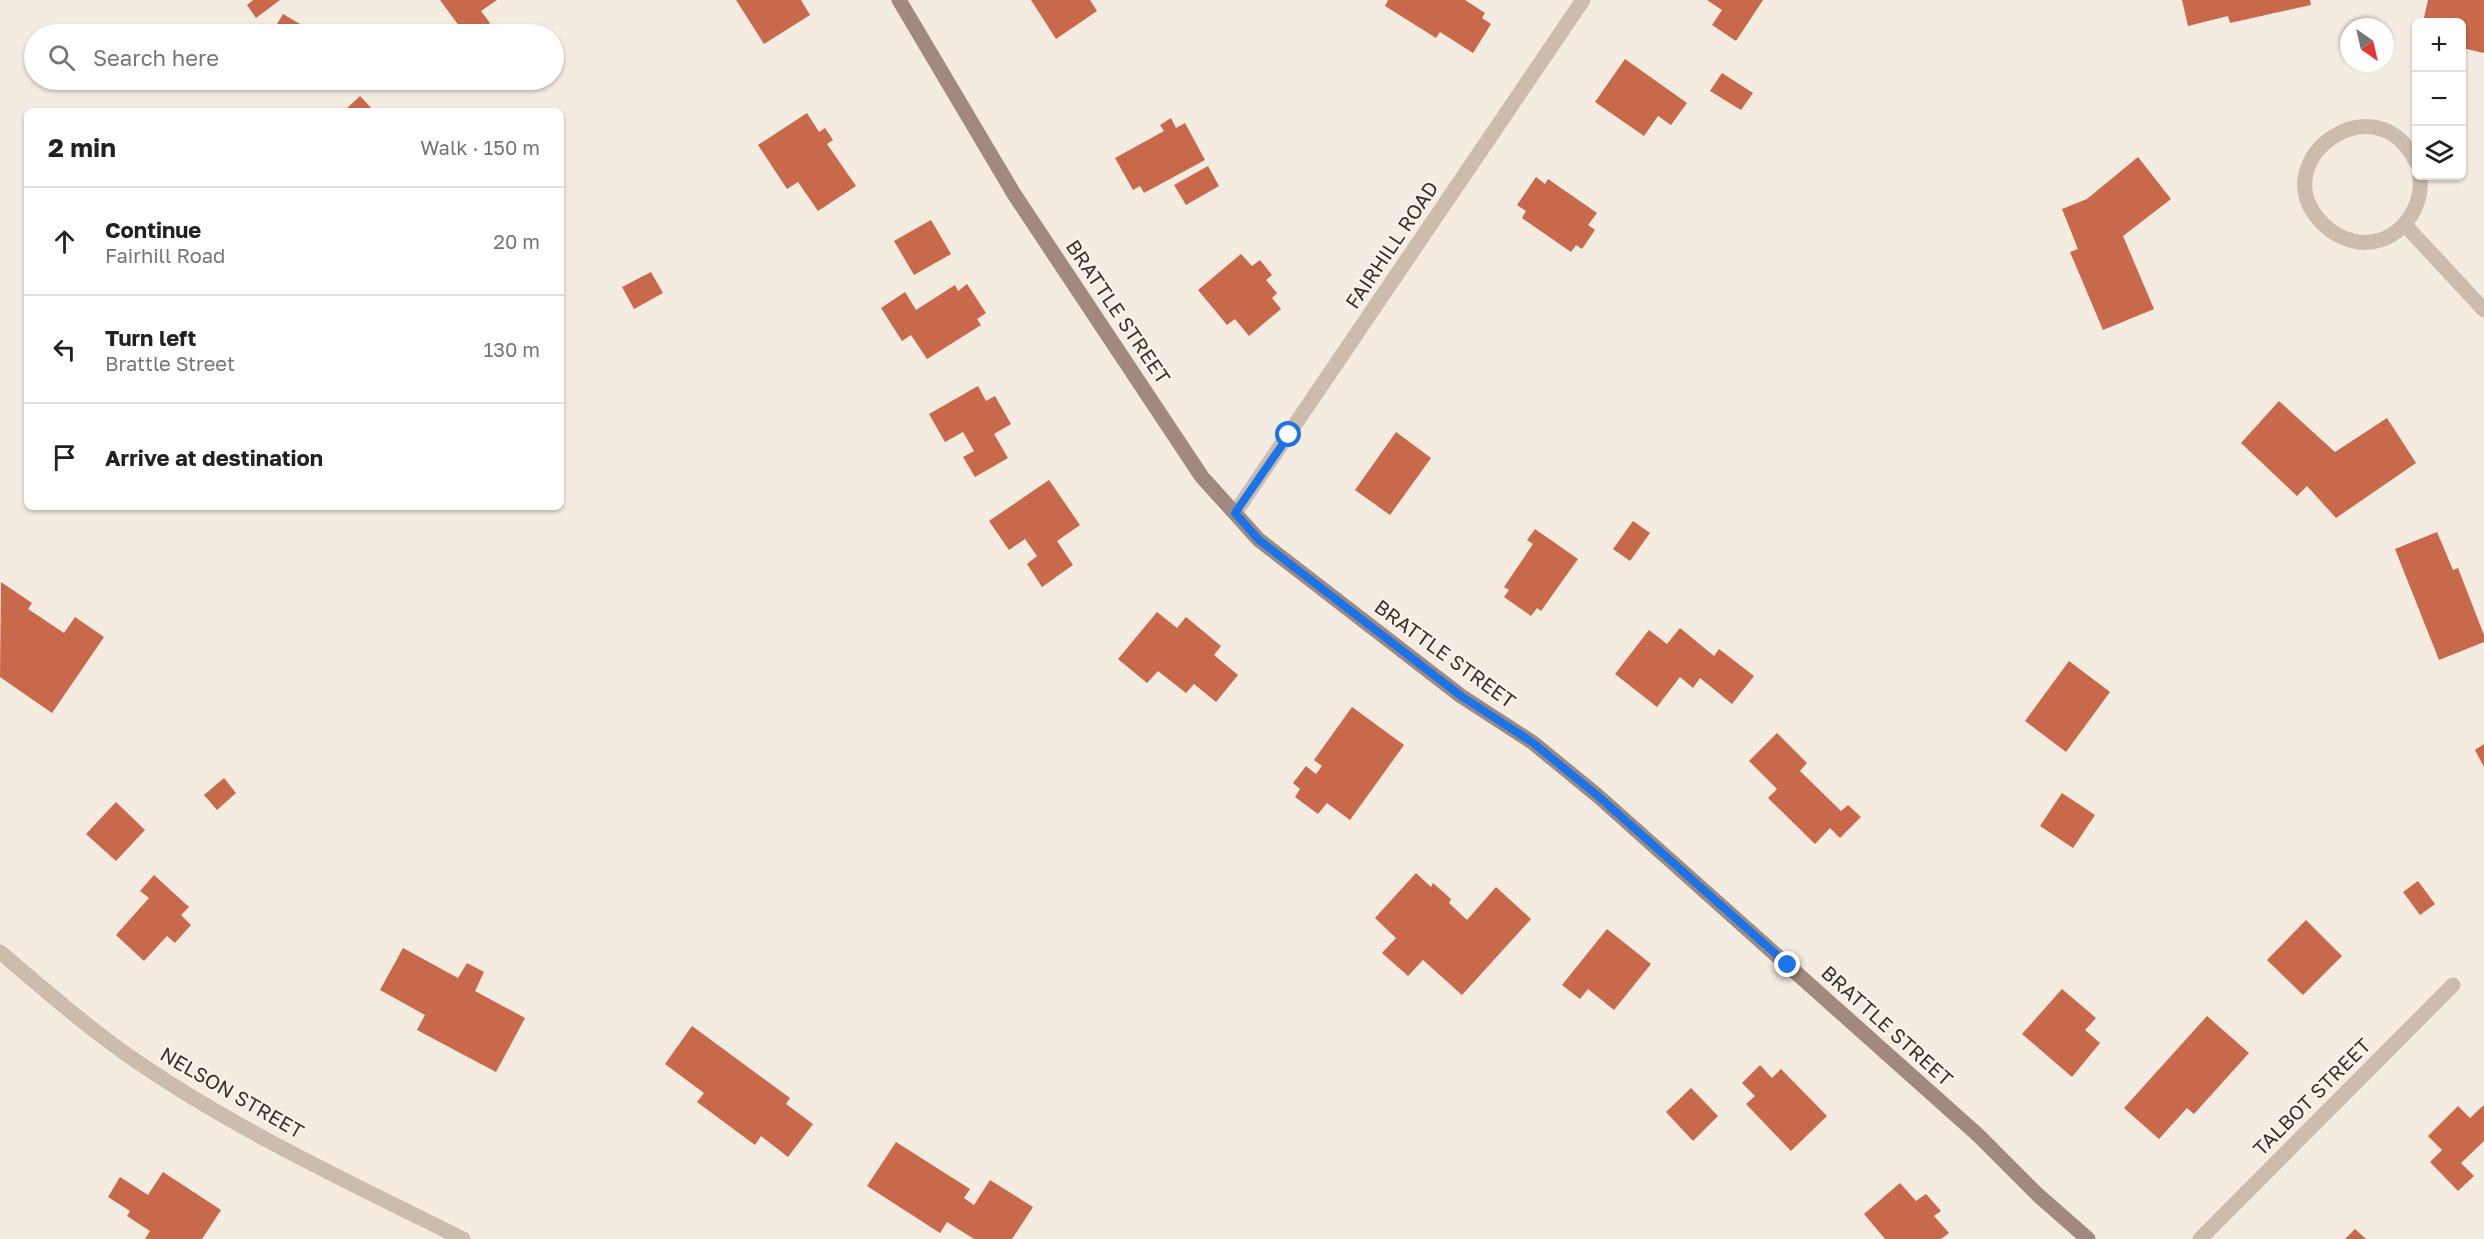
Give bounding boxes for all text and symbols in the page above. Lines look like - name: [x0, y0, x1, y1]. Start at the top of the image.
- north arrow: [2340, 18, 2394, 72]
- map controls: [2412, 18, 2466, 180]
- button: +: [2412, 18, 2466, 72]
- search box: [24, 24, 564, 90]
- icon: search: [45, 41, 78, 74]
- text: Search here: [93, 44, 219, 71]
- button: −: [2412, 72, 2466, 126]
- button: layers: [2412, 126, 2466, 180]
- text: 2 min: [48, 132, 116, 163]
- text: Walk · 150 m: [420, 135, 540, 159]
- street label: FAIRHILL ROAD: [1340, 176, 1443, 313]
- text: Continue: [105, 216, 201, 243]
- icon: ahead: [48, 225, 81, 258]
- text: 20 m: [493, 229, 540, 253]
- street label: BRATTLE STREET: [1062, 235, 1176, 388]
- text: Fairhill Road: [105, 243, 225, 267]
- text: Turn left: [105, 324, 196, 351]
- icon: left: [48, 333, 81, 366]
- text: 130 m: [484, 337, 540, 361]
- text: Brattle Street: [105, 351, 235, 375]
- route start: [1275, 421, 1301, 447]
- icon: arrive: [48, 441, 81, 474]
- text: Arrive at destination: [105, 444, 323, 471]
- street label: BRATTLE STREET: [1370, 594, 1521, 712]
- route end: [1774, 951, 1800, 977]
- street label: BRATTLE STREET: [1817, 960, 1958, 1091]
- street label: TALBOT STREET: [2248, 1033, 2375, 1160]
- street label: NELSON STREET: [156, 1041, 309, 1143]

